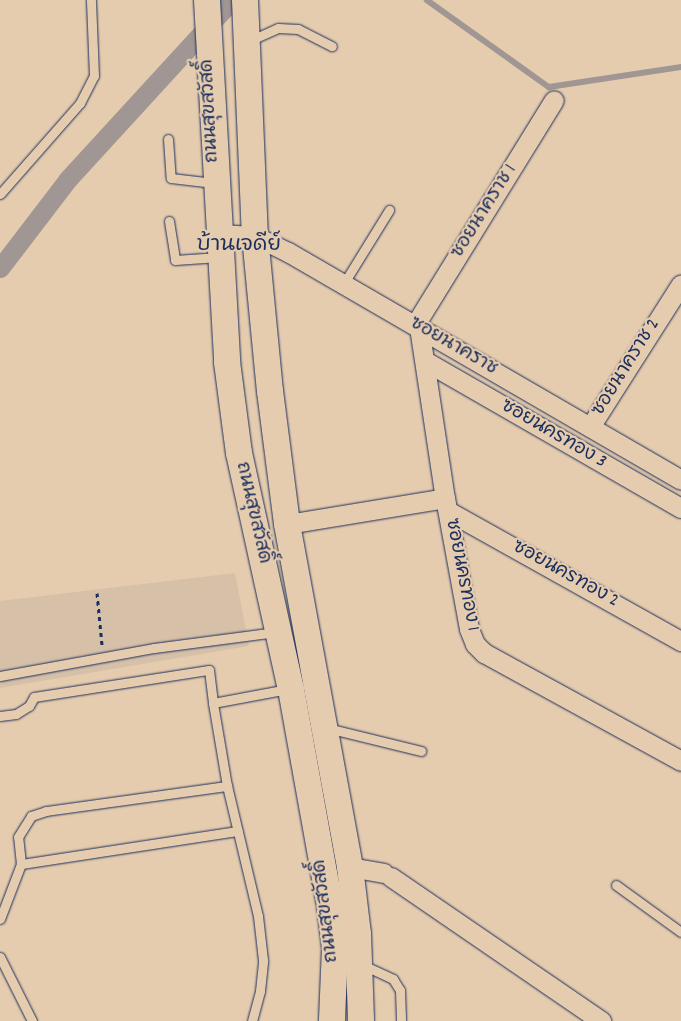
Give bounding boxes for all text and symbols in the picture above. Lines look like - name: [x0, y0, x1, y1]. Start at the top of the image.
- street label: ถนนสุขสวัสดิ์: [197, 59, 225, 163]
- street label: ซอยนาคราช 1: [447, 161, 523, 263]
- district label: บ้านเจดีย์: [197, 233, 281, 259]
- street label: ซอยนาคราช: [405, 313, 501, 381]
- street label: ซอยนาคราช 2: [588, 315, 666, 421]
- street label: ซอยนครทอง 3: [496, 396, 610, 474]
- street label: ถนนสุขสวัสดิ์: [229, 460, 275, 566]
- street label: ซอยนครทอง 1: [439, 517, 483, 633]
- street label: ซอยนครทอง 2: [508, 536, 622, 614]
- street label: ถนนสุขสวัสดิ์: [309, 858, 345, 964]

